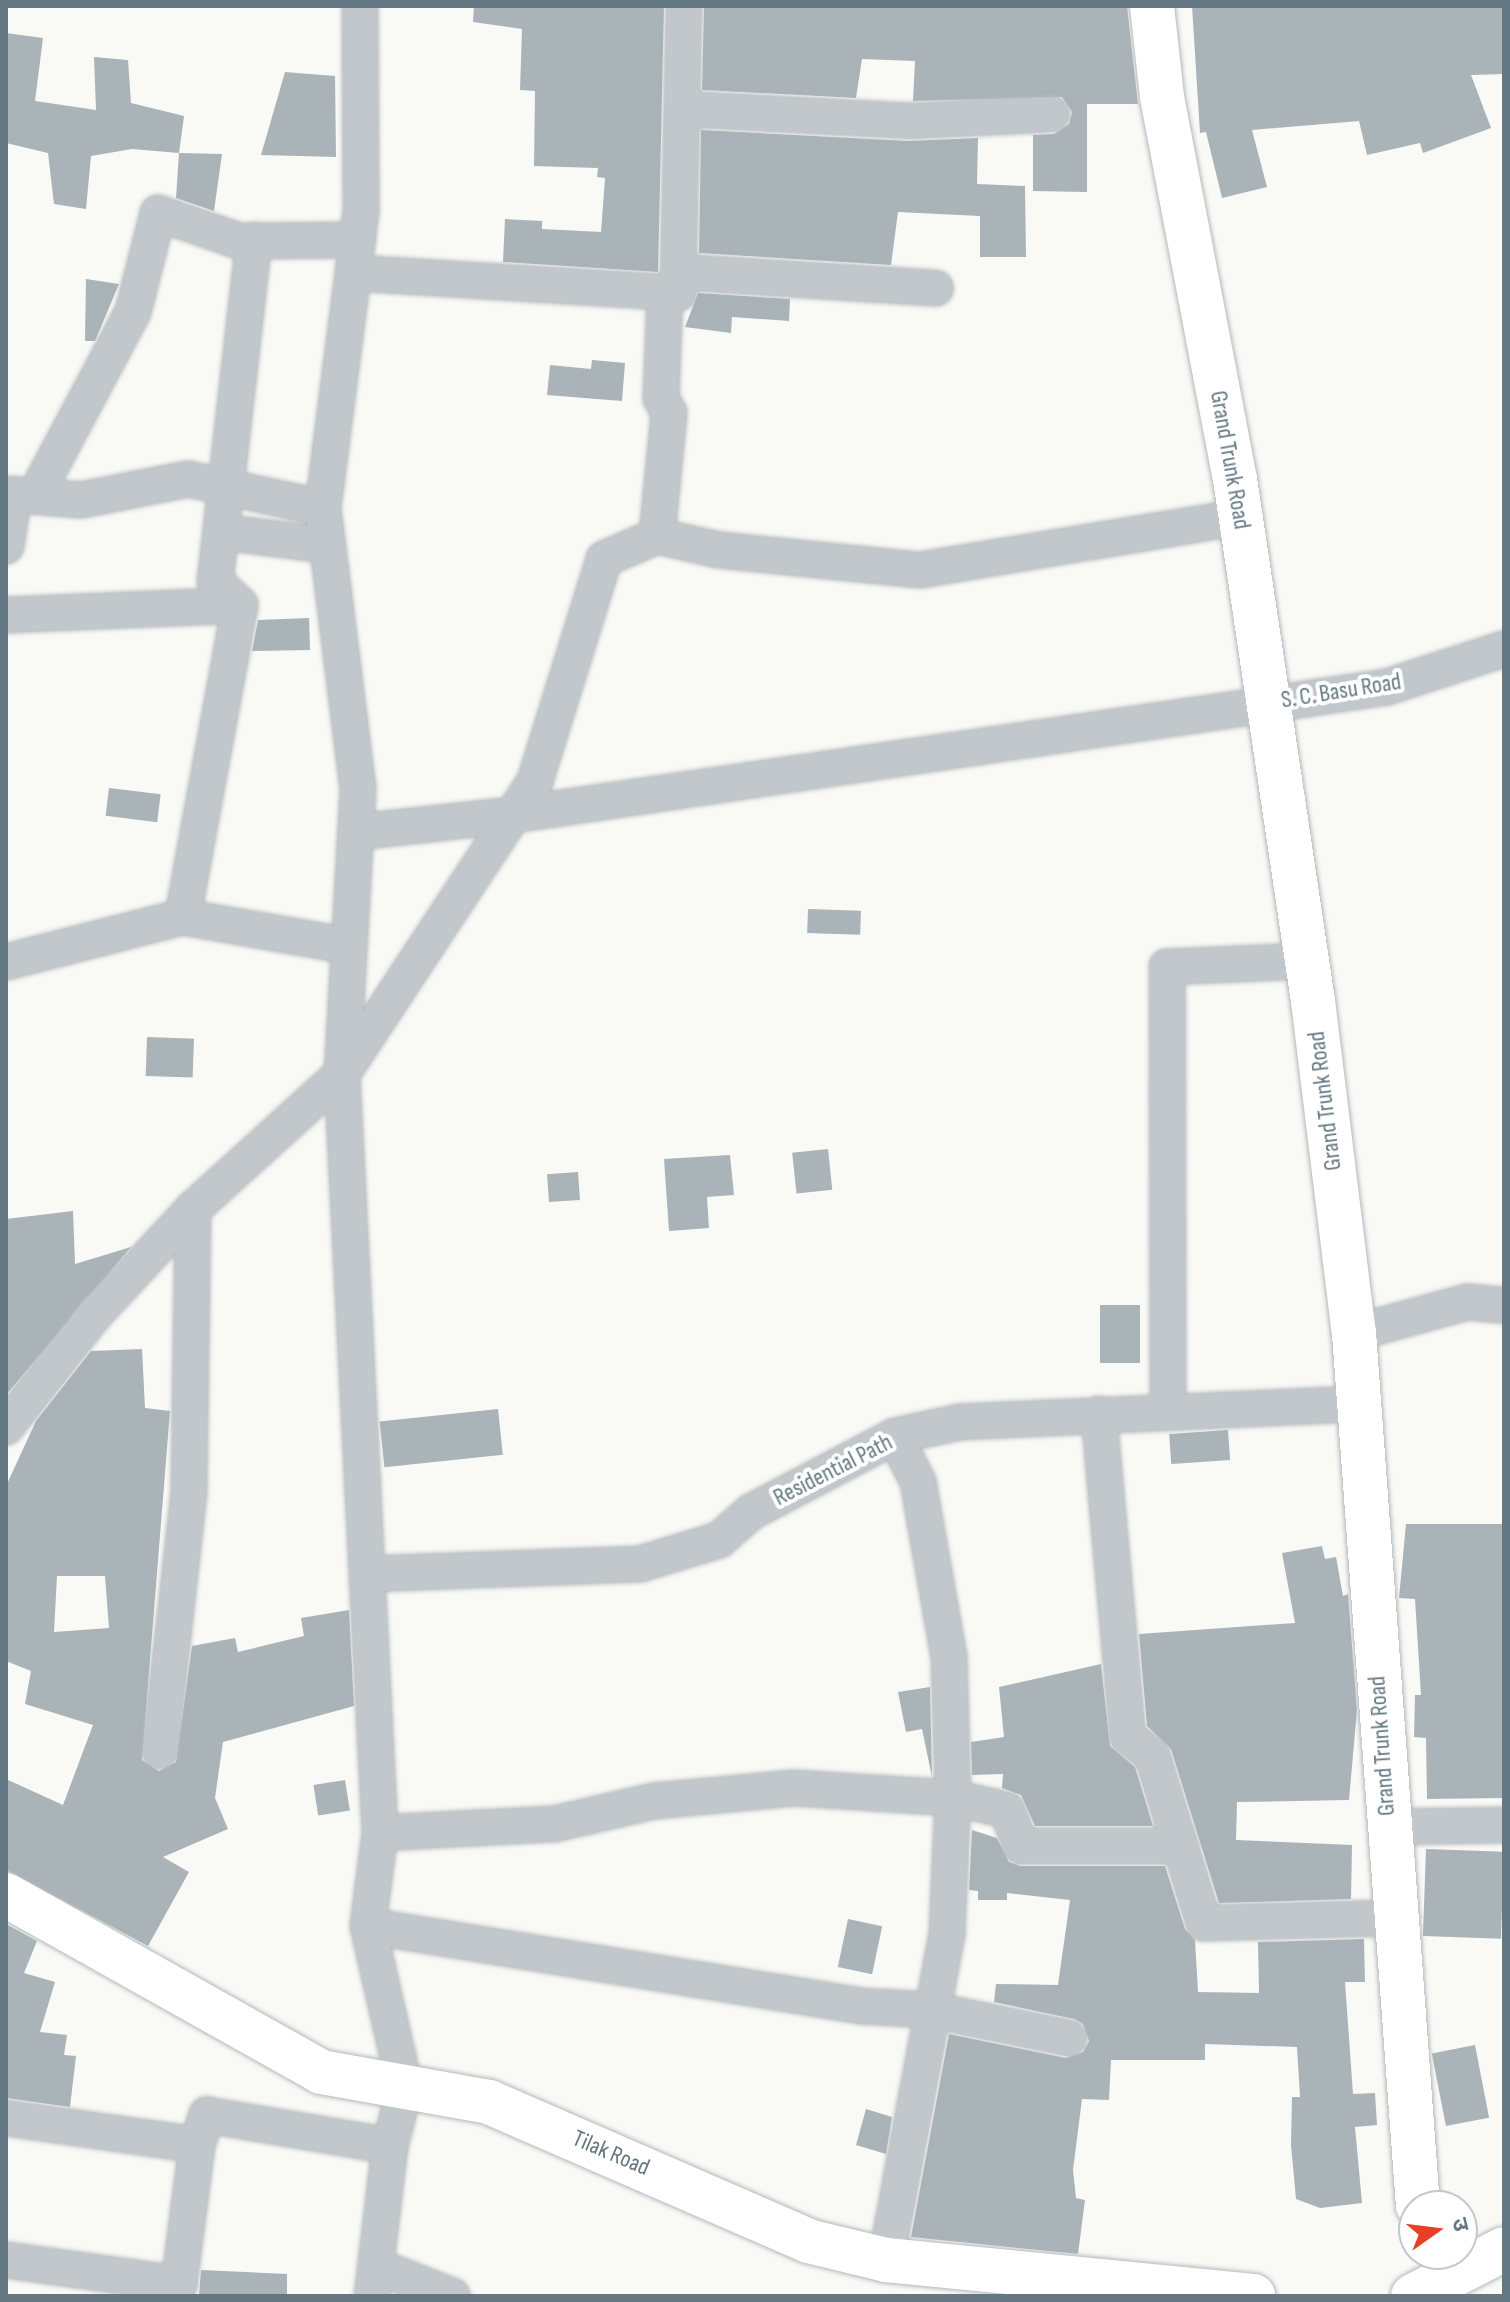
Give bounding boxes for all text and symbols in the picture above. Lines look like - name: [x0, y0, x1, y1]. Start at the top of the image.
- street label: Grand Trunk Road: [1204, 389, 1256, 531]
- street label: S. C. Basu Road: [1279, 667, 1403, 715]
- street label: Grand Trunk Road: [1302, 1030, 1348, 1172]
- street label: Residential Path: [769, 1428, 897, 1512]
- street label: Grand Trunk Road: [1363, 1675, 1401, 1817]
- street label: Tilak Road: [568, 2124, 654, 2182]
- north arrow: [1398, 2190, 1478, 2270]
- text: उ: [1445, 2215, 1474, 2234]

